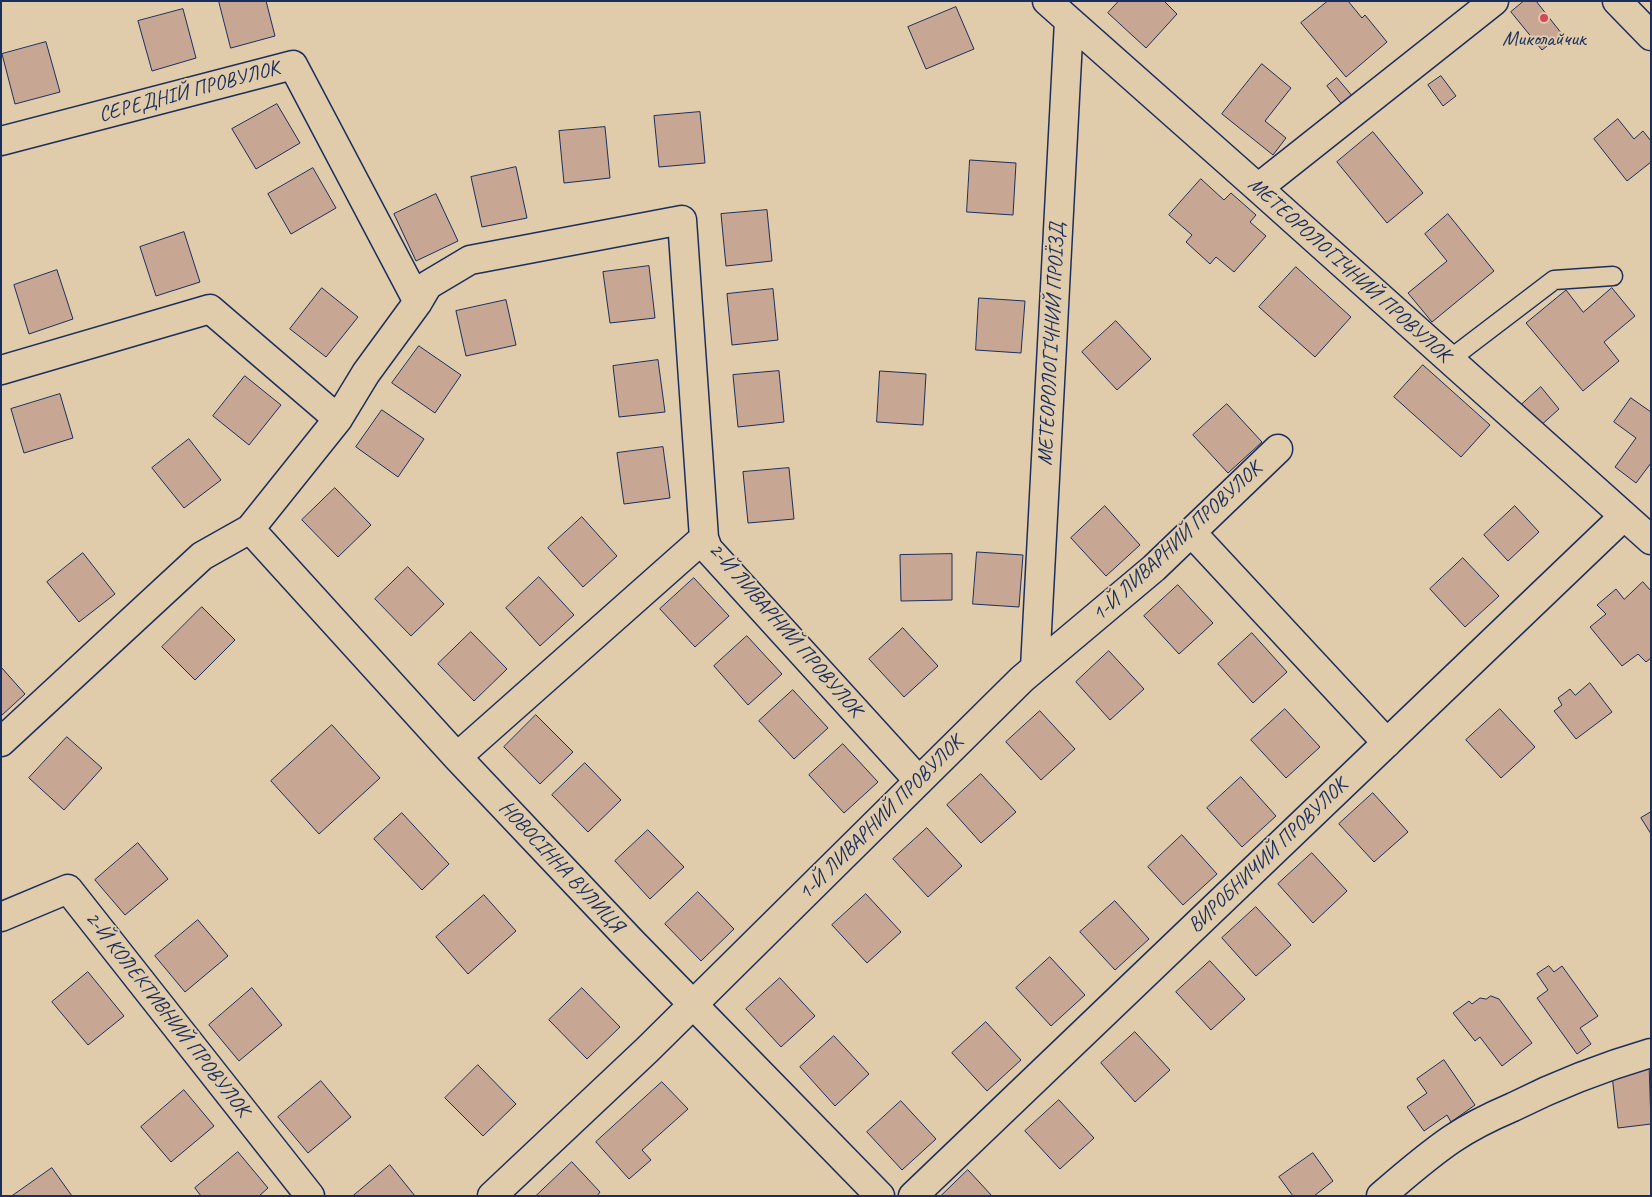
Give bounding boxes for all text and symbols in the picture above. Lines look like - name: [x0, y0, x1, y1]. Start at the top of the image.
- marker: Миколайчик: [1538, 12, 1550, 24]
- place label: Миколайчик: [1502, 26, 1586, 52]
- street label: СЕРЕДНІЙ ПРОВУЛОК: [96, 56, 282, 128]
- street label: МЕТЕОРОЛОГІЧНИЙ ПРОВУЛОК: [1242, 172, 1456, 368]
- street label: МЕТЕОРОЛОГІЧНИЙ ПРОЇЗД: [1033, 222, 1071, 466]
- street label: 1-Й ЛИВАРНИЙ ПРОВУЛОК: [1087, 457, 1267, 627]
- street label: 2-Й ЛИВАРНИЙ ПРОВУЛОК: [703, 538, 867, 722]
- street label: 1-Й ЛИВАРНИЙ ПРОВУЛОК: [794, 731, 968, 905]
- street label: ВИРОБНИЧИЙ ПРОВУЛОК: [1183, 774, 1353, 938]
- street label: НОВОСІННА ВУЛИЦЯ: [493, 796, 629, 938]
- street label: 2-Й КОЛЕКТИВНИЙ ПРОВУЛОК: [79, 907, 255, 1121]

